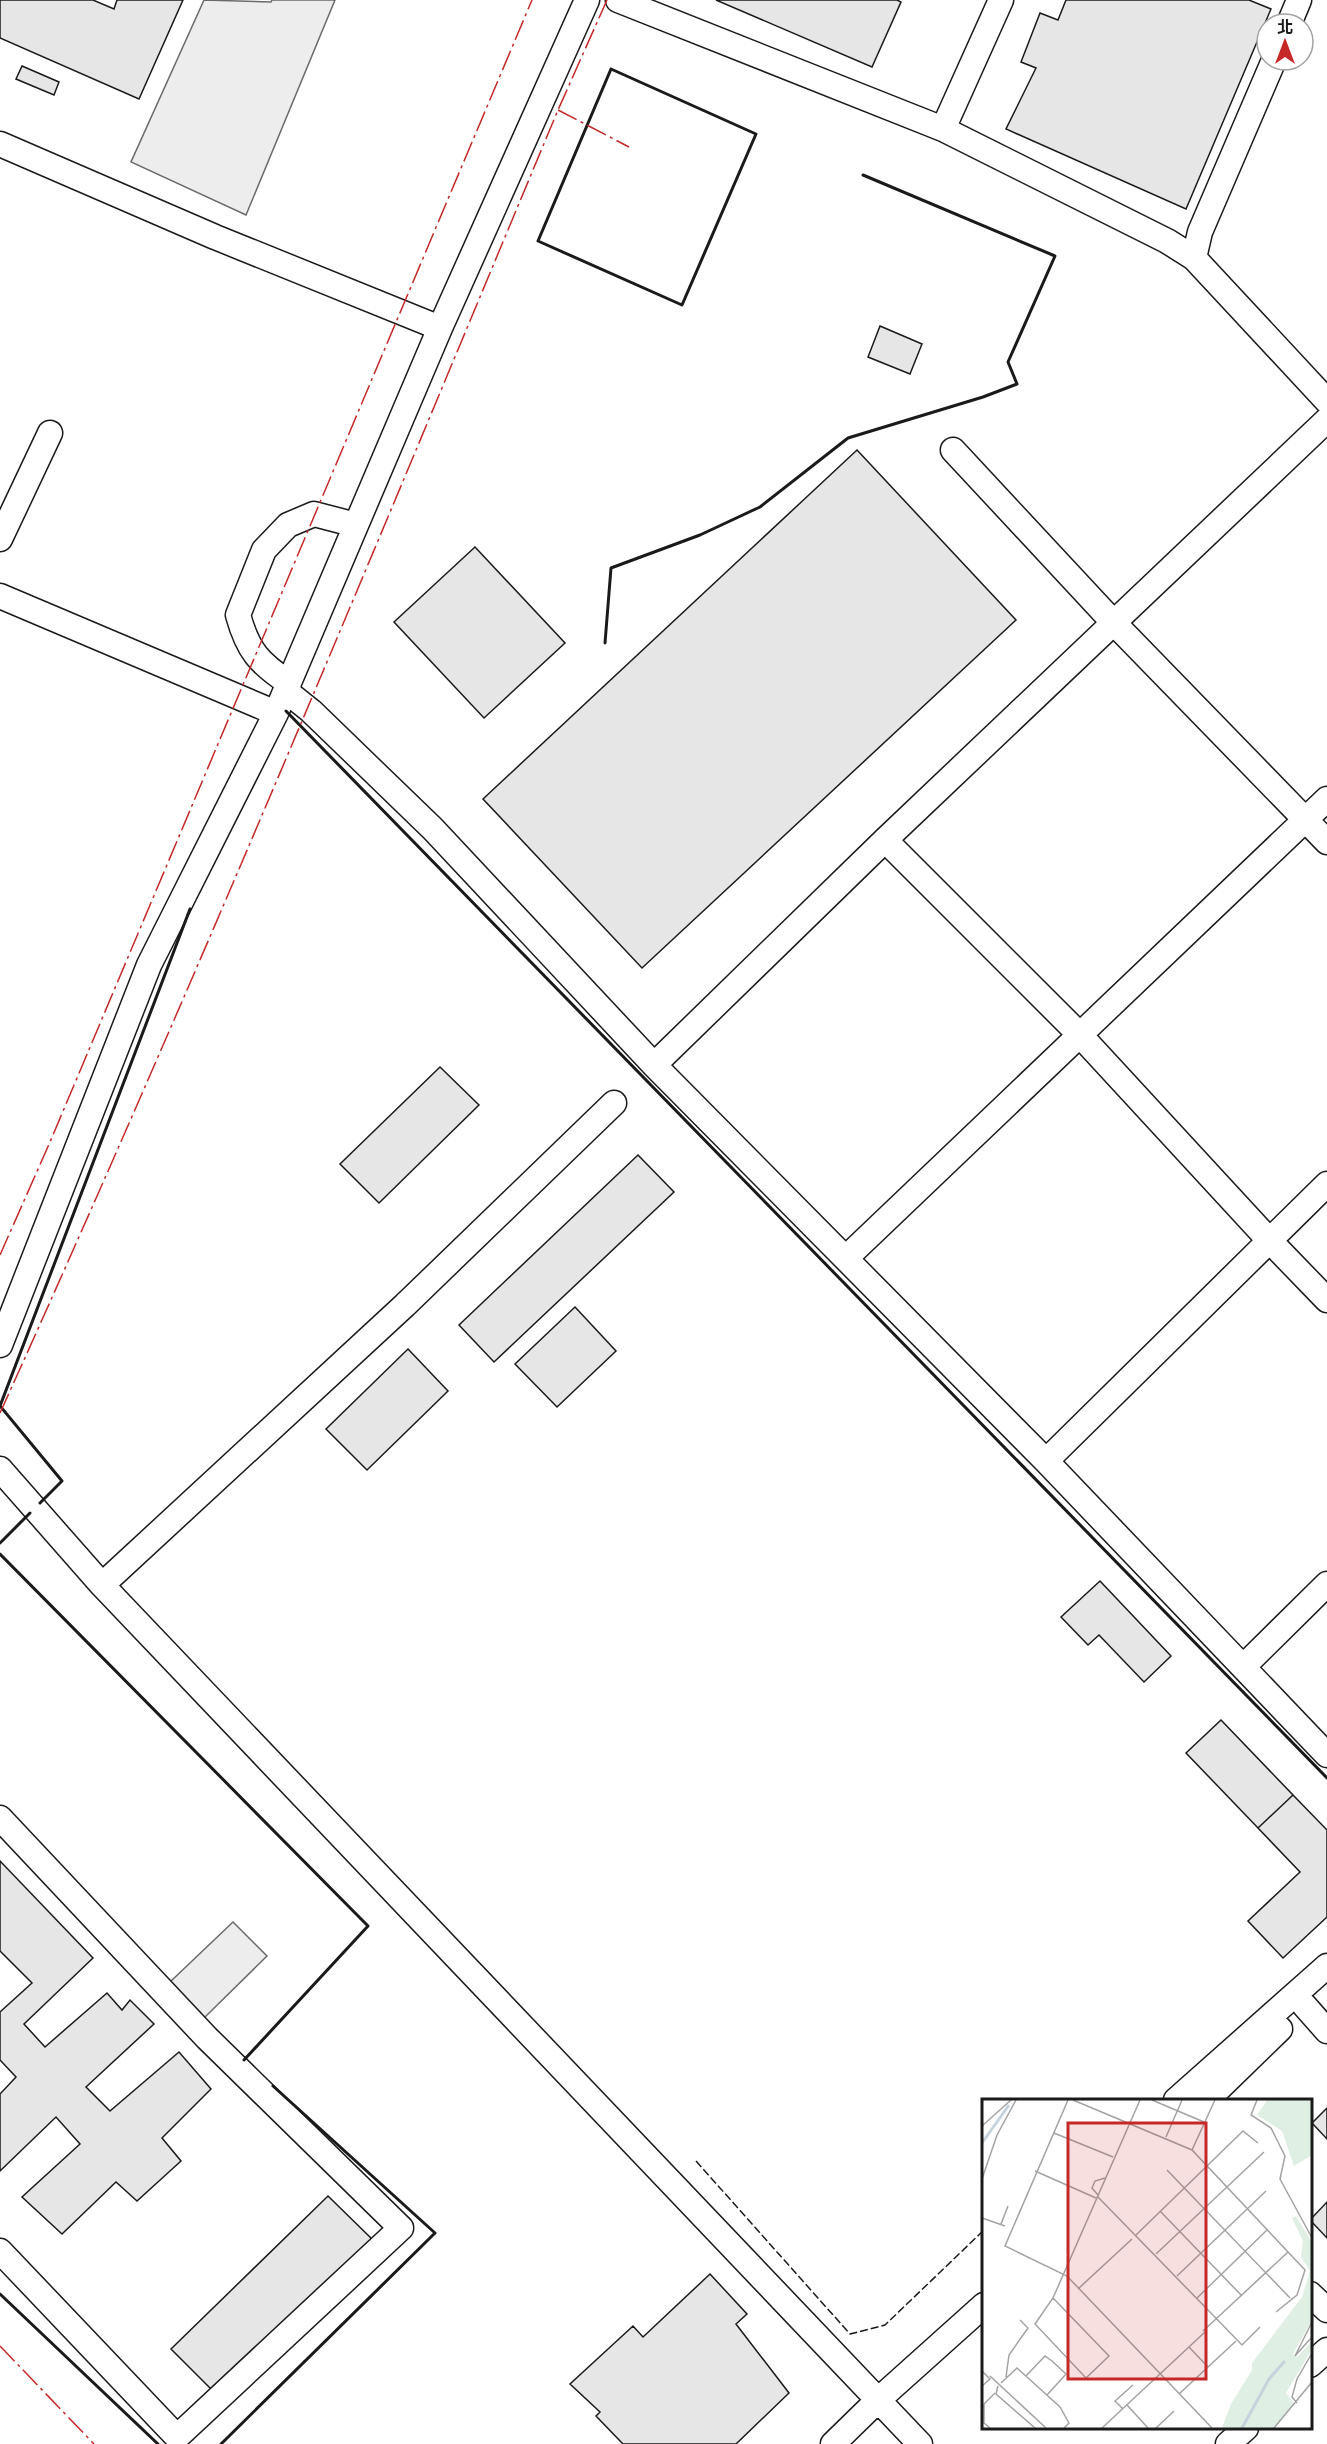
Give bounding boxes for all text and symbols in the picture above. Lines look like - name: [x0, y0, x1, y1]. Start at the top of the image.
- north arrow: [1255, 12, 1315, 72]
- text: 北: [1277, 18, 1293, 37]
- inset map: [982, 2099, 1312, 2429]

